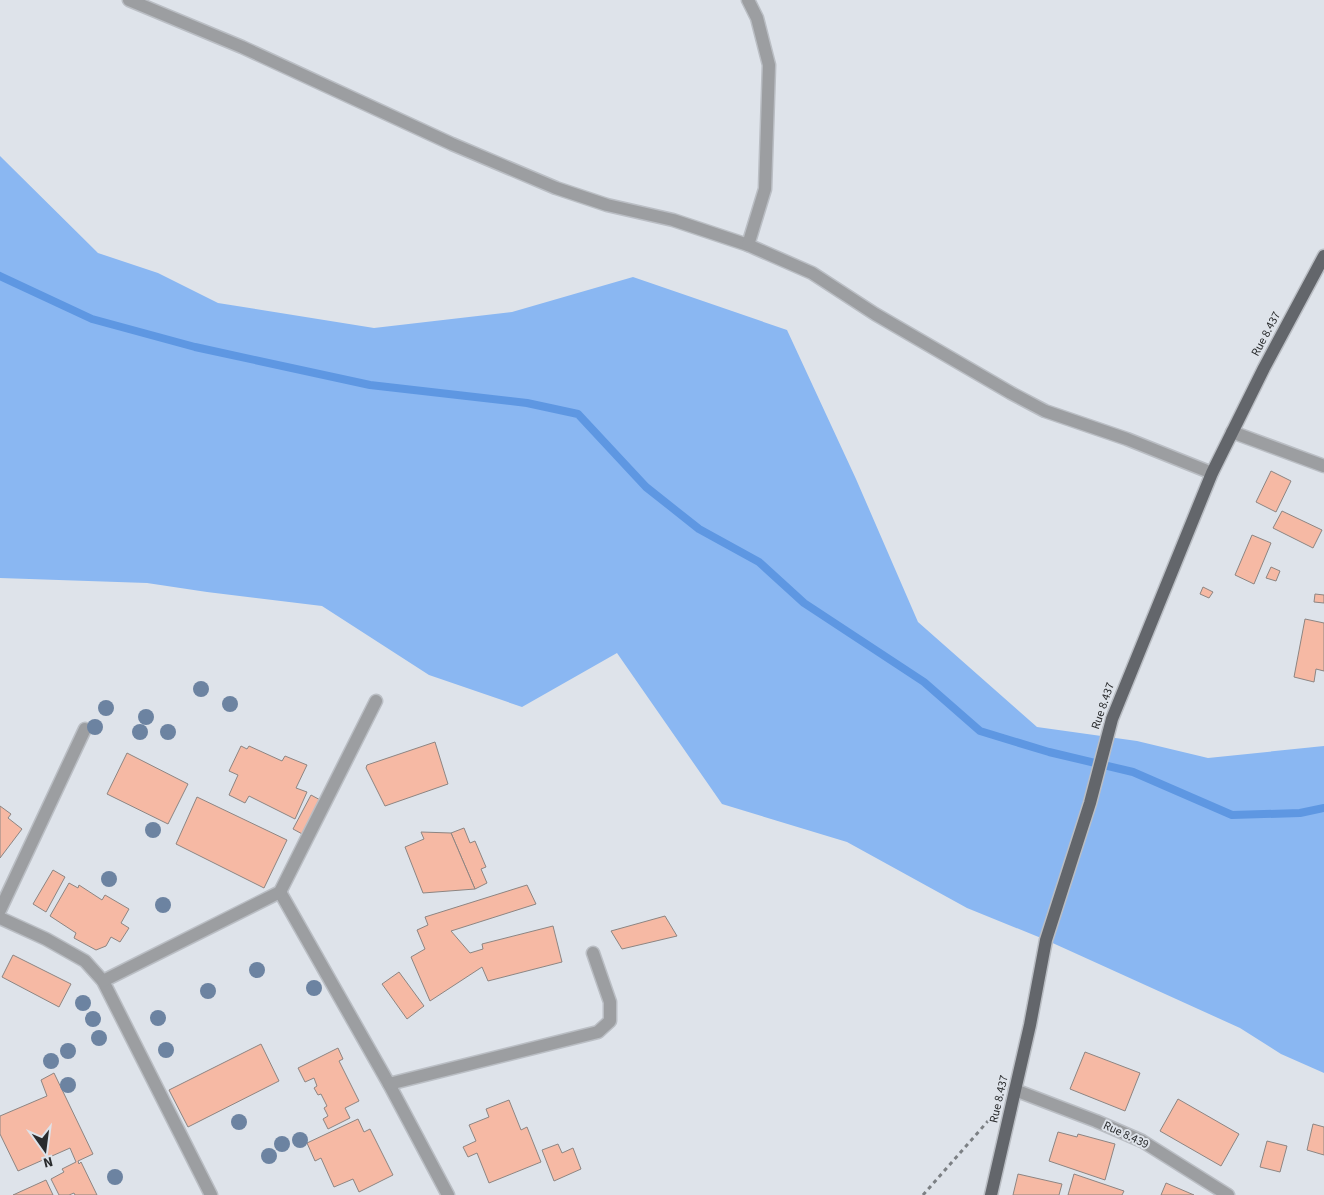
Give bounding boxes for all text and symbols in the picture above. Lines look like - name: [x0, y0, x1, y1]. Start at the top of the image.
- street label: Rue 8.437: [1247, 309, 1285, 359]
- street label: Rue 8.437: [1087, 680, 1119, 732]
- street label: Rue 8.437: [985, 1073, 1013, 1125]
- street label: Rue 8.439: [1100, 1117, 1152, 1153]
- north arrow: [20, 1125, 70, 1175]
- text: N: [41, 1151, 55, 1172]

